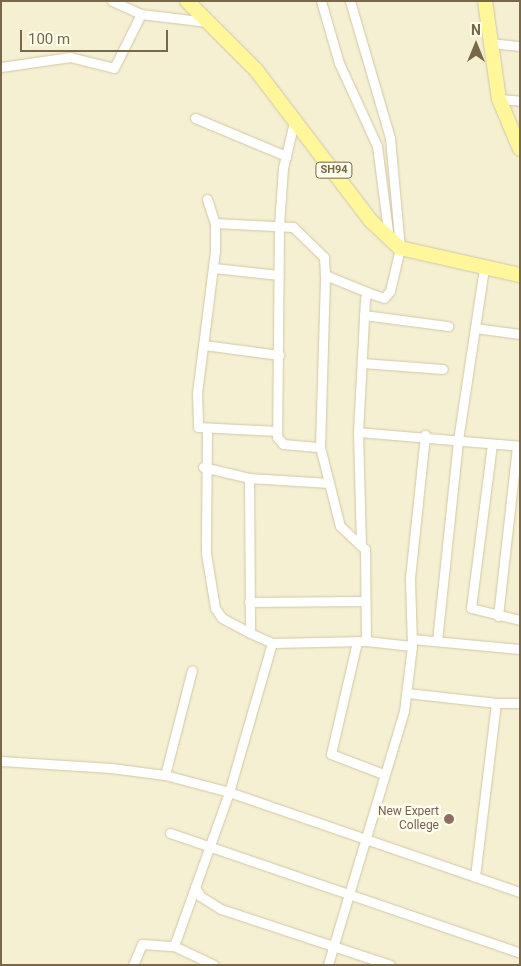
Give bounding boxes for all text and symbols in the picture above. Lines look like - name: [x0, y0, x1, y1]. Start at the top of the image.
- scale bar: [22, 20, 170, 52]
- north arrow: [451, 20, 501, 70]
- text: N: [471, 22, 481, 38]
- text: 100 m: [28, 30, 70, 48]
- road number: SH94: [315, 162, 353, 178]
- place label: New Expert College: [378, 805, 439, 833]
- marker: New Expert College: [443, 813, 455, 825]

